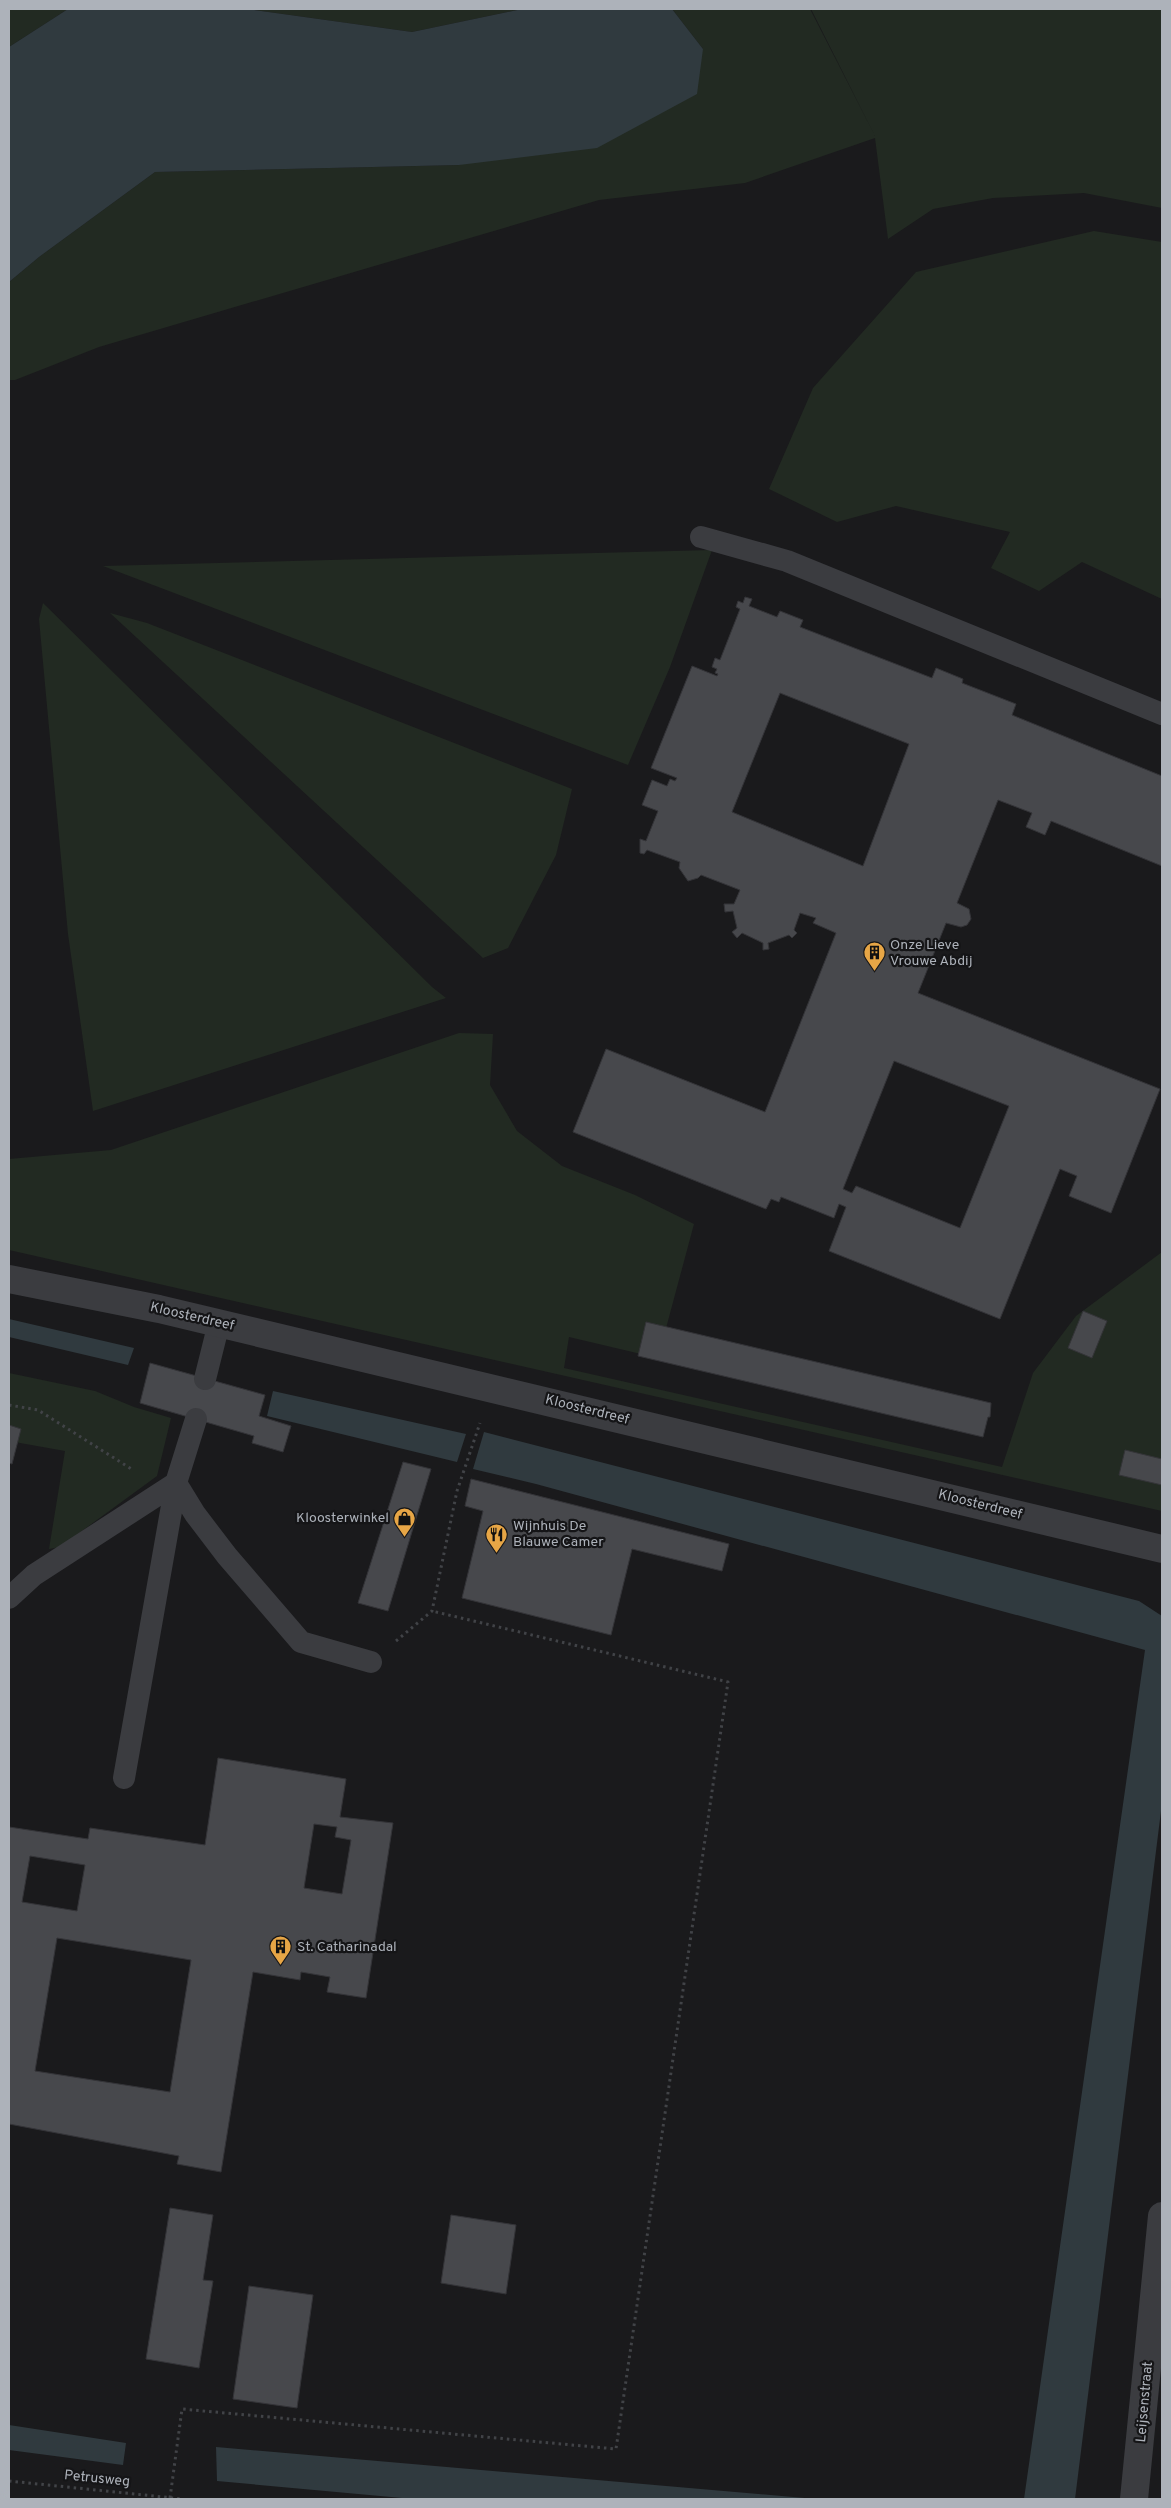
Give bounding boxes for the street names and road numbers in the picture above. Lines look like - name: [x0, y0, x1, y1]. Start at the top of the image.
- street label: Kloosterdreef: [148, 1299, 236, 1335]
- street label: Kloosterdreef: [543, 1391, 631, 1429]
- street label: Kloosterdreef: [936, 1486, 1024, 1524]
- street label: Leijsenstraat: [1133, 2361, 1157, 2443]
- street label: Petrusweg: [63, 2467, 131, 2491]

